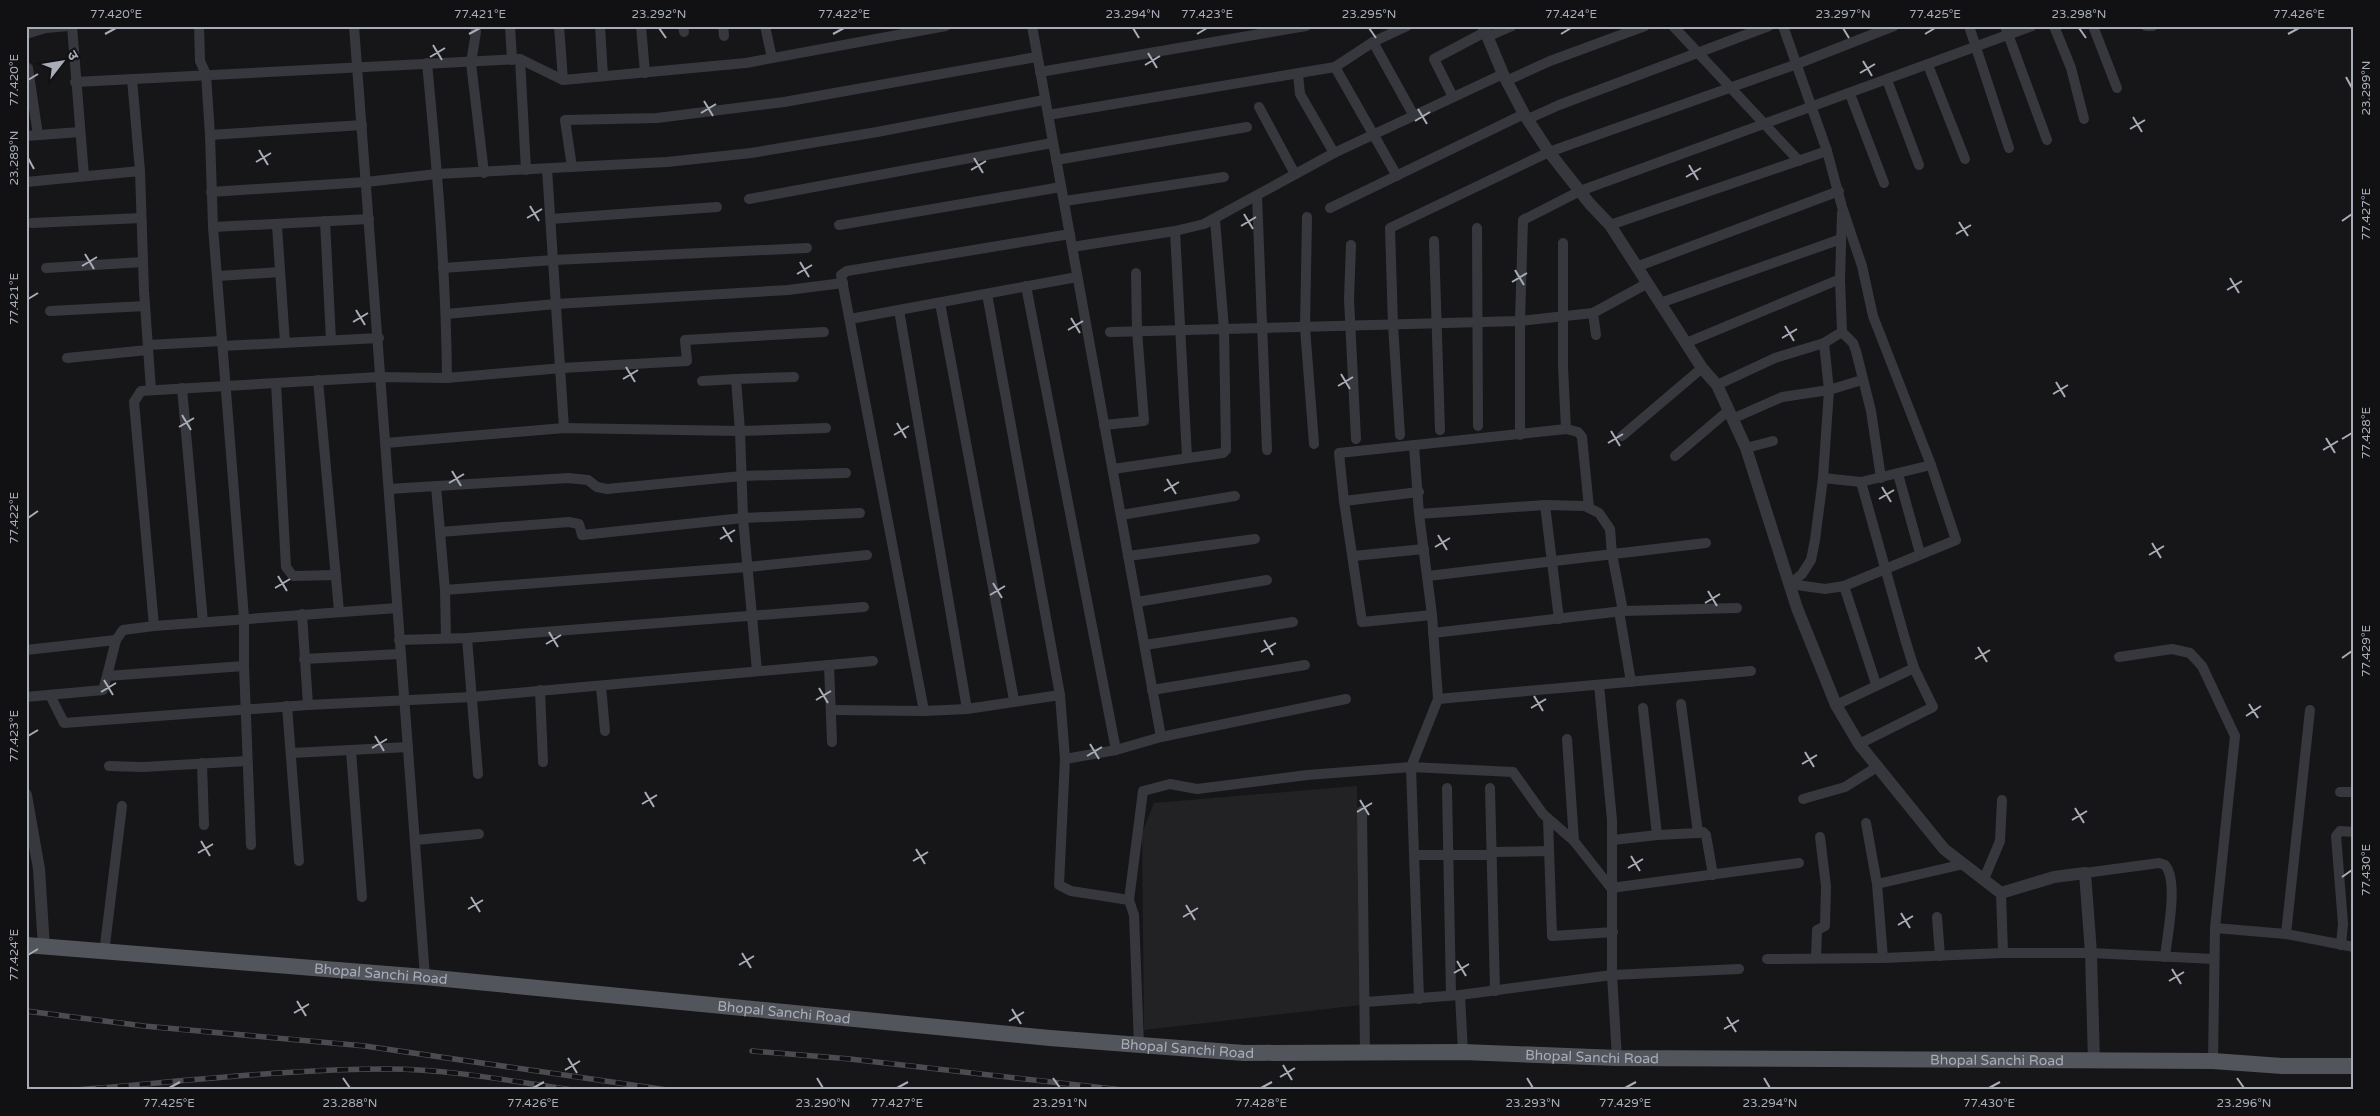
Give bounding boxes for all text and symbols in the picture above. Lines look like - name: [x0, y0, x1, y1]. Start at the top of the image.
- text: 77.420°E: [90, 7, 142, 21]
- text: 77.421°E: [454, 7, 506, 21]
- text: 23.292°N: [632, 7, 686, 21]
- text: 77.422°E: [818, 7, 870, 21]
- text: 23.294°N: [1106, 7, 1160, 21]
- text: 77.423°E: [1181, 7, 1233, 21]
- text: 23.295°N: [1342, 7, 1396, 21]
- text: 77.424°E: [1545, 7, 1597, 21]
- text: 23.297°N: [1815, 7, 1871, 21]
- text: 77.425°E: [1909, 7, 1961, 21]
- text: 23.298°N: [2052, 7, 2106, 21]
- text: 77.426°E: [2273, 7, 2325, 21]
- north arrow: [38, 38, 88, 88]
- text: उ: [63, 48, 83, 64]
- text: 77.420°E: [7, 54, 21, 106]
- text: 23.299°N: [2359, 61, 2373, 115]
- text: 23.289°N: [7, 131, 21, 185]
- text: 77.427°E: [2359, 187, 2373, 240]
- text: 77.421°E: [7, 273, 21, 325]
- text: 77.428°E: [2359, 407, 2373, 459]
- text: 77.422°E: [7, 492, 21, 544]
- text: 77.429°E: [2359, 625, 2373, 677]
- text: 77.423°E: [7, 710, 21, 762]
- text: 77.430°E: [2359, 844, 2373, 896]
- text: 77.424°E: [7, 929, 21, 981]
- street label: Bhopal Sanchi Road: [313, 960, 448, 988]
- street label: Bhopal Sanchi Road: [717, 998, 851, 1028]
- street label: Bhopal Sanchi Road: [1120, 1035, 1254, 1062]
- street label: Bhopal Sanchi Road: [1525, 1046, 1659, 1067]
- street label: Bhopal Sanchi Road: [1930, 1052, 2064, 1069]
- text: 77.425°E: [143, 1096, 195, 1110]
- text: 23.288°N: [323, 1096, 377, 1110]
- text: 77.426°E: [507, 1096, 559, 1110]
- text: 23.290°N: [796, 1096, 850, 1110]
- text: 77.427°E: [871, 1096, 924, 1110]
- text: 23.291°N: [1033, 1096, 1087, 1110]
- text: 77.428°E: [1235, 1096, 1287, 1110]
- text: 23.293°N: [1506, 1096, 1560, 1110]
- text: 77.429°E: [1599, 1096, 1651, 1110]
- text: 23.294°N: [1743, 1096, 1797, 1110]
- text: 77.430°E: [1963, 1096, 2015, 1110]
- text: 23.296°N: [2217, 1096, 2271, 1110]

